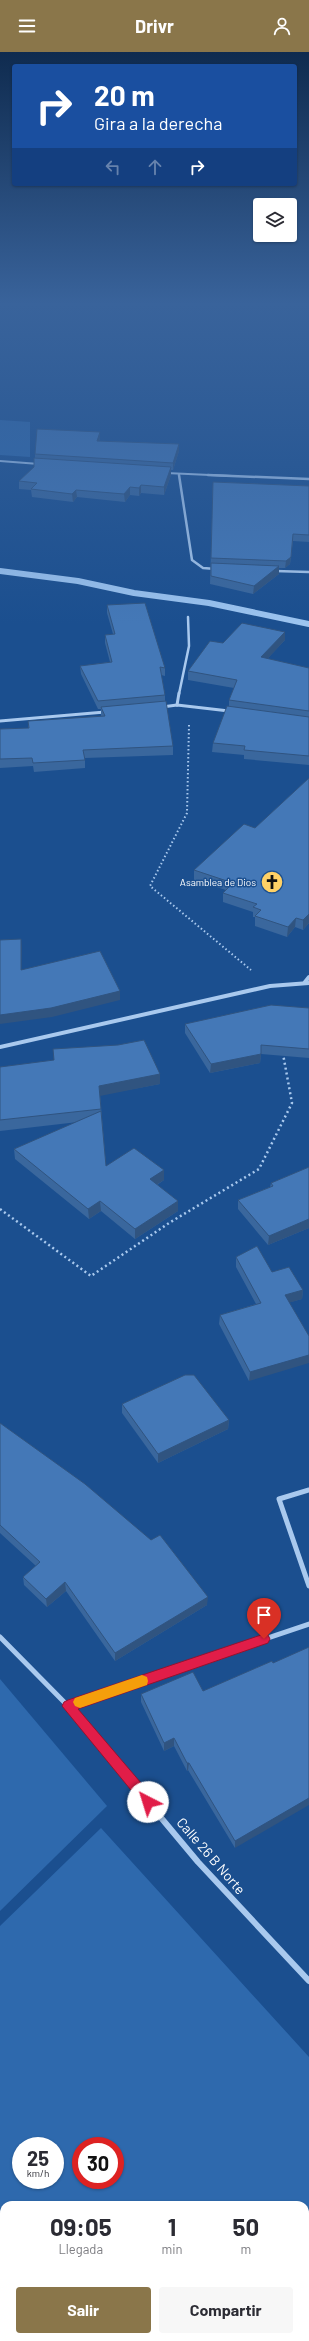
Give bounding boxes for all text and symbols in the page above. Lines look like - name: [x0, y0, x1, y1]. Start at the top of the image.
- icon: menu: [16, 15, 38, 37]
- text: Drivr: [135, 15, 174, 37]
- icon: person: [271, 15, 293, 37]
- text: 20 m: [94, 78, 155, 112]
- icon: right: [28, 80, 80, 132]
- text: Gira a la derecha: [94, 112, 222, 134]
- icon: left: [102, 156, 124, 178]
- icon: ahead: [144, 156, 166, 178]
- icon: right: [186, 156, 208, 178]
- map controls: [253, 198, 297, 242]
- button: layers: [253, 198, 297, 242]
- church icon: Asamblea de Dios: [259, 869, 285, 895]
- place label: Asamblea de Dios: [180, 876, 256, 888]
- pin: [247, 1598, 281, 1639]
- icon: arrive: [253, 1604, 275, 1626]
- position arrow: [127, 1781, 169, 1823]
- street label: Calle 26 B Norte: [173, 1814, 249, 1898]
- speed limit sign: 30: [72, 2137, 124, 2189]
- text: 25: [27, 2146, 49, 2170]
- text: km/h: [27, 2167, 49, 2179]
- text: 09:05: [50, 2212, 112, 2241]
- text: 1: [168, 2212, 176, 2241]
- text: 50: [232, 2212, 259, 2241]
- text: Llegada: [58, 2241, 103, 2257]
- text: min: [162, 2241, 183, 2257]
- text: m: [240, 2241, 251, 2257]
- button: Salir: [16, 2287, 151, 2333]
- button: Compartir: [159, 2287, 293, 2333]

